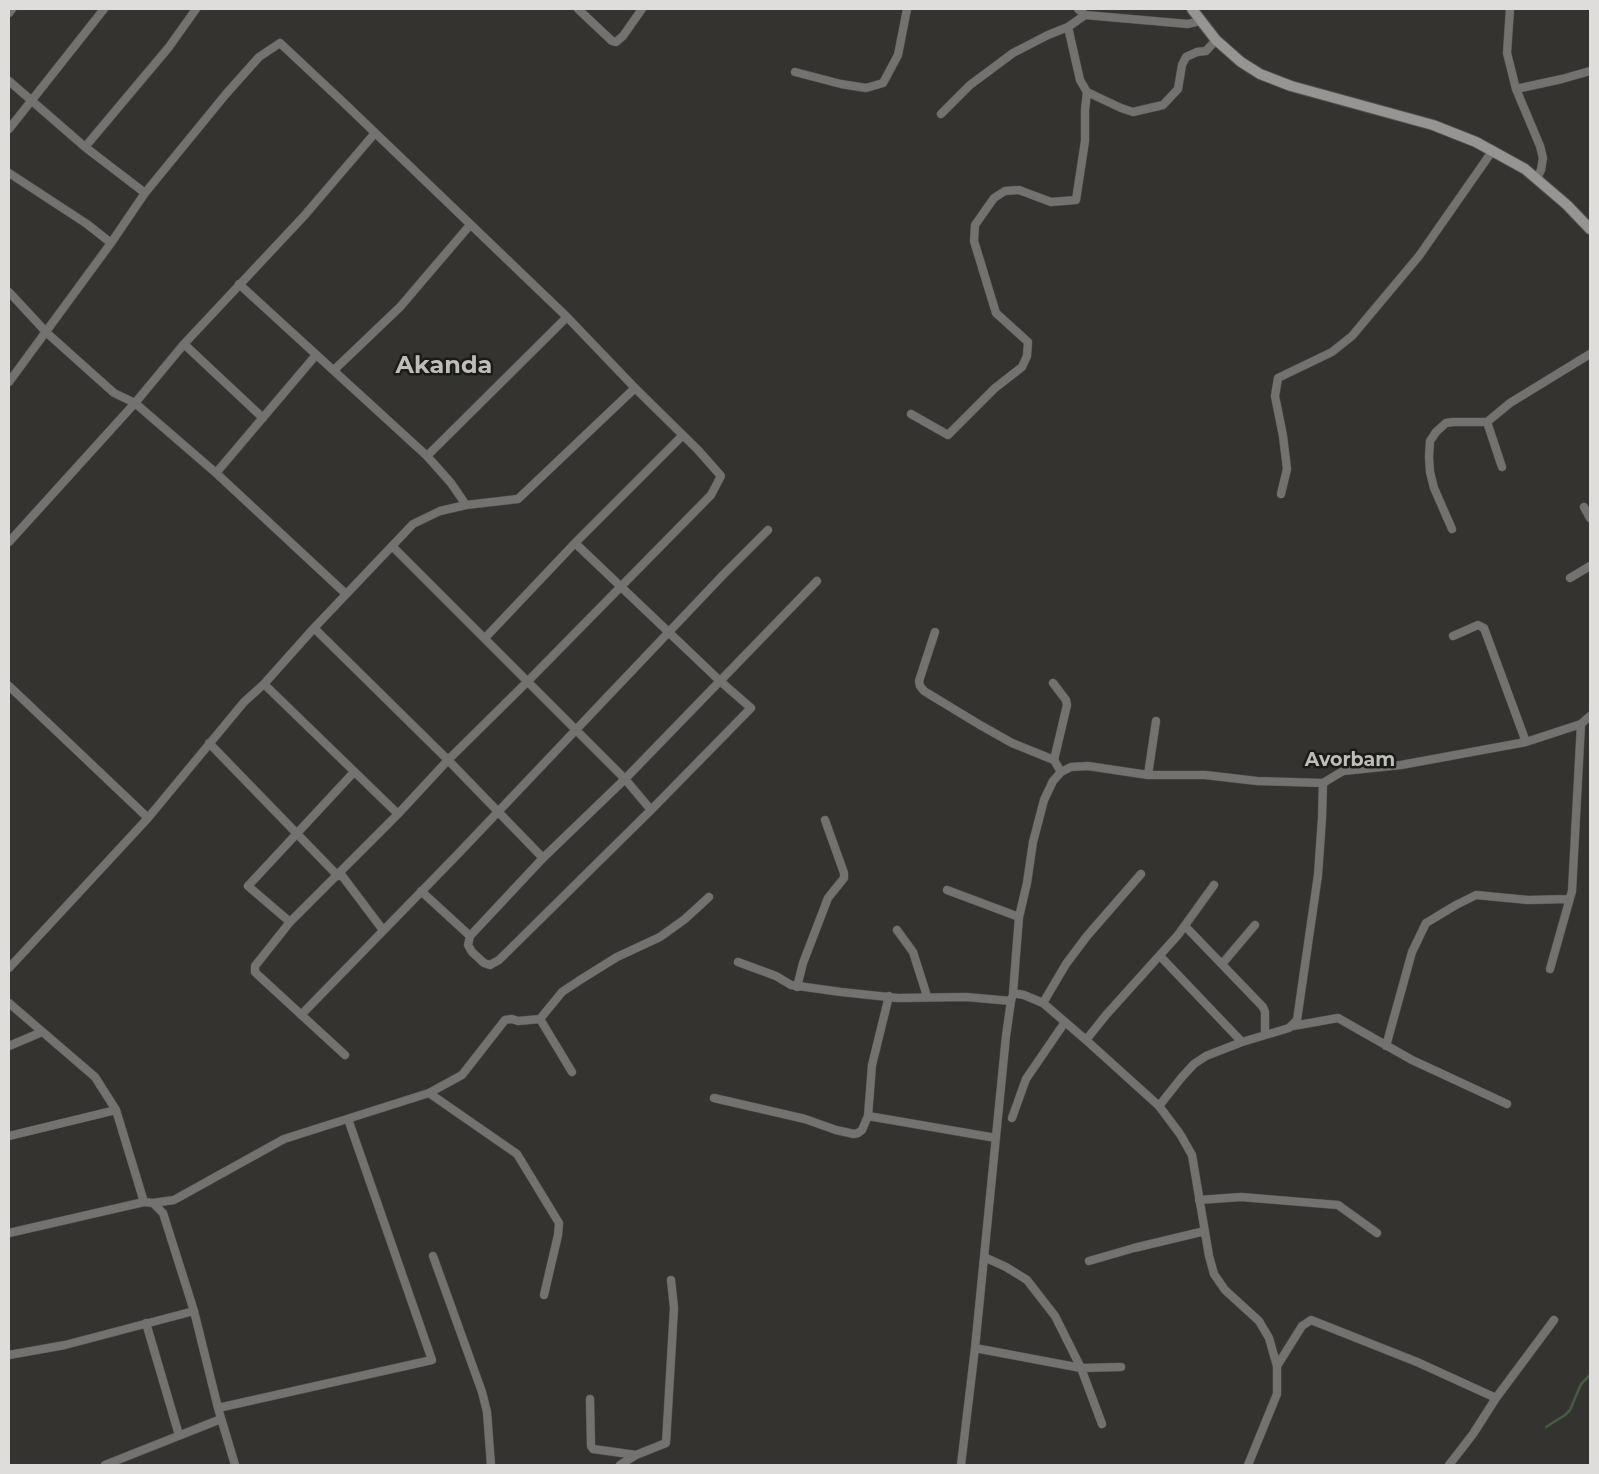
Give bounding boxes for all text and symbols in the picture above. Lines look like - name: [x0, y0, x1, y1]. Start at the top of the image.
- district label: Akanda: [396, 352, 492, 380]
- district label: Avorbam: [1305, 749, 1395, 771]

